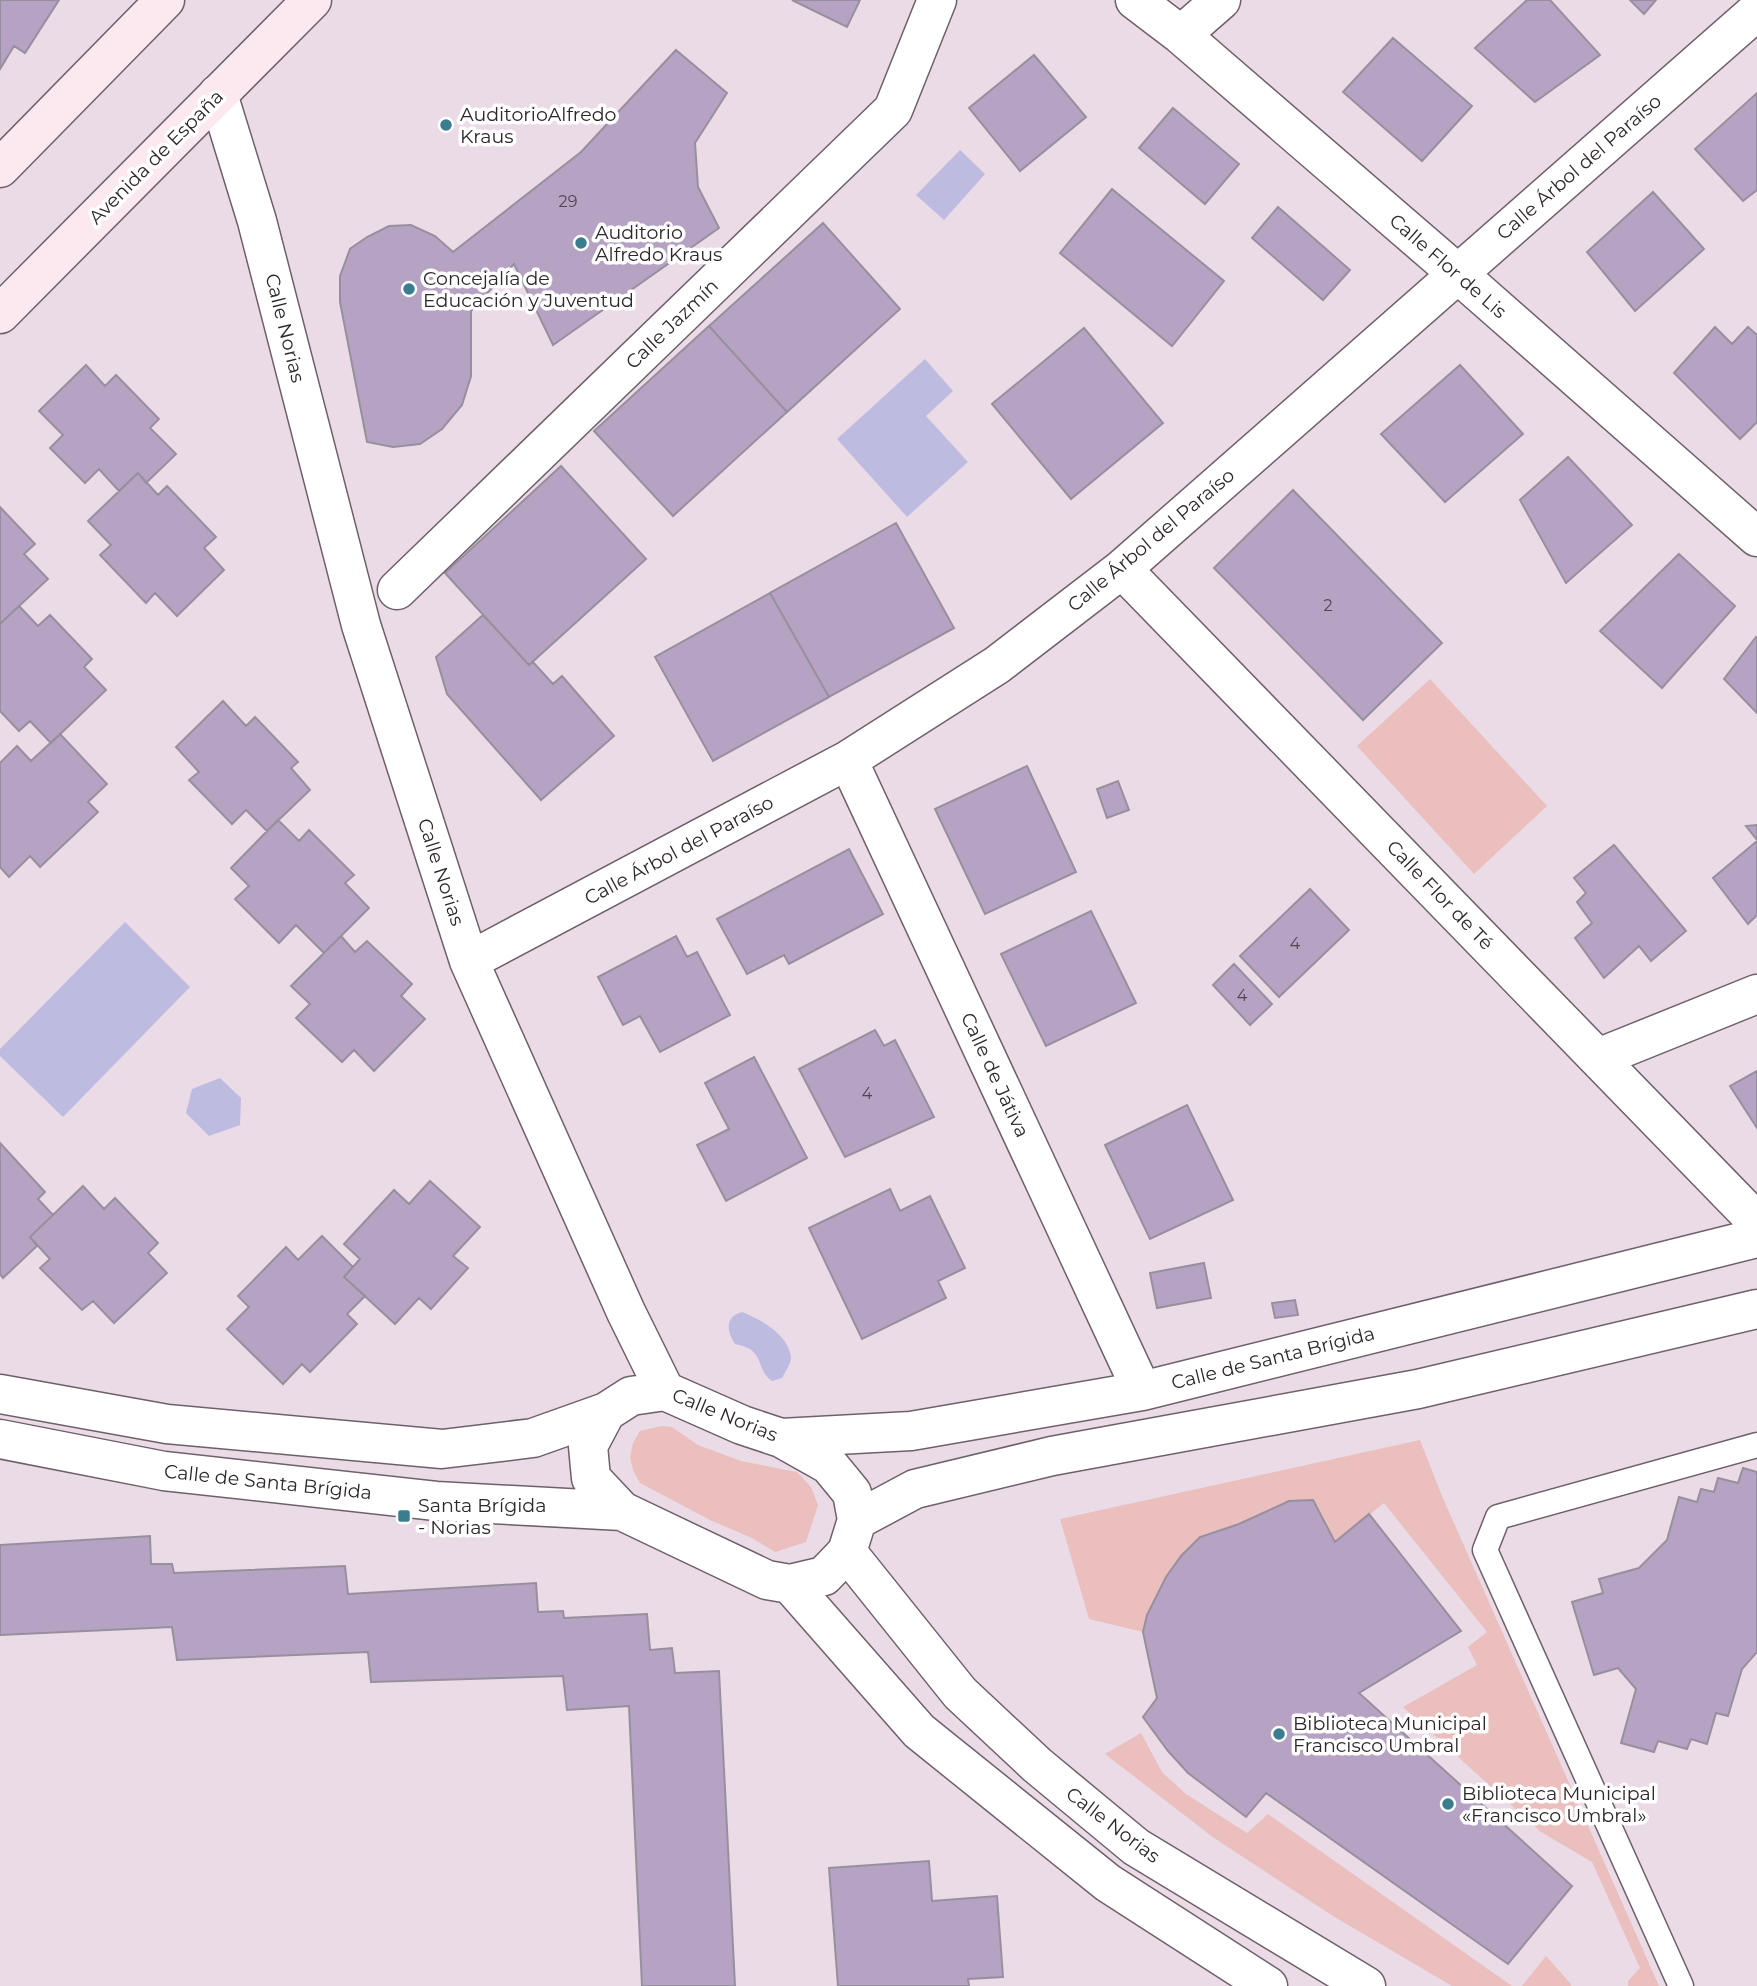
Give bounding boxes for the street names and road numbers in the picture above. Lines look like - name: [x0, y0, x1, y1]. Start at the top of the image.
- street label: Avenida de España: [84, 85, 228, 229]
- street label: Calle Árbol del Paraíso: [1492, 89, 1666, 245]
- street label: Calle Flor de Lis: [1385, 209, 1511, 323]
- street label: Calle Norias: [260, 271, 310, 385]
- street label: Calle Jazmín: [621, 274, 723, 374]
- street label: Calle Árbol del Paraíso: [1063, 463, 1239, 616]
- street label: Calle Árbol del Paraíso: [581, 790, 777, 910]
- street label: Calle Norias: [413, 815, 469, 929]
- street label: Calle Flor de Té: [1382, 835, 1498, 955]
- street label: Calle de Játiva: [956, 1009, 1034, 1141]
- street label: Calle de Santa Brígida: [1169, 1322, 1377, 1394]
- street label: Calle Norias: [669, 1383, 781, 1447]
- street label: Calle de Santa Brígida: [163, 1460, 373, 1504]
- street label: Calle Norias: [1061, 1782, 1165, 1868]

